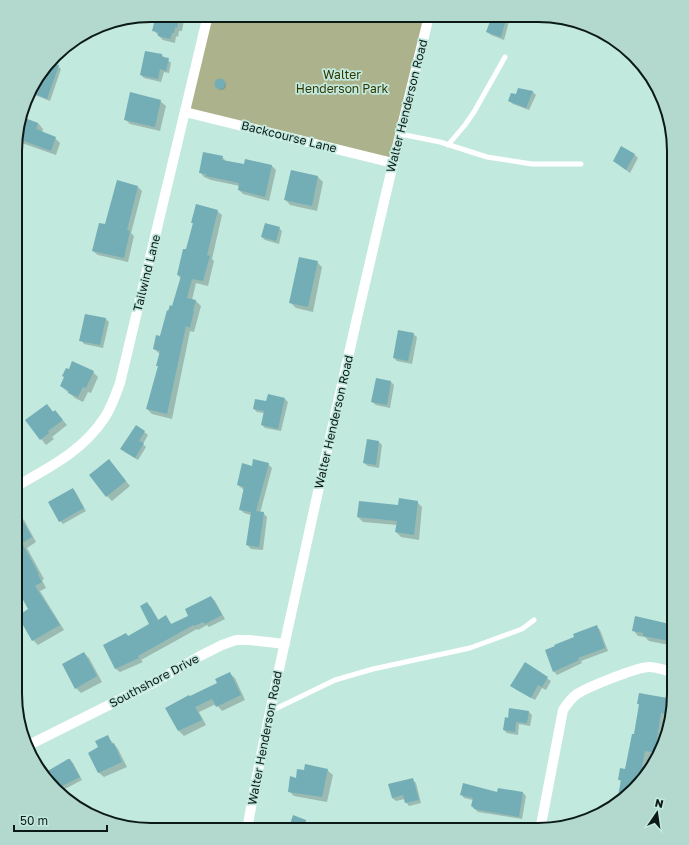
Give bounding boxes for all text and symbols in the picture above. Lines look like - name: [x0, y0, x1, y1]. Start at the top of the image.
- street label: Walter Henderson Road: [383, 38, 430, 174]
- park label: Walter Henderson Park: [296, 67, 388, 96]
- street label: Backcourse Lane: [240, 117, 339, 156]
- street label: Tailwind Lane: [130, 233, 163, 313]
- street label: Walter Henderson Road: [311, 354, 356, 490]
- street label: Southshore Drive: [106, 651, 201, 711]
- street label: Walter Henderson Road: [244, 669, 285, 806]
- north arrow: [637, 793, 677, 833]
- text: N: [654, 795, 665, 810]
- scale bar: [14, 807, 107, 833]
- text: 50 m: [20, 813, 48, 828]

